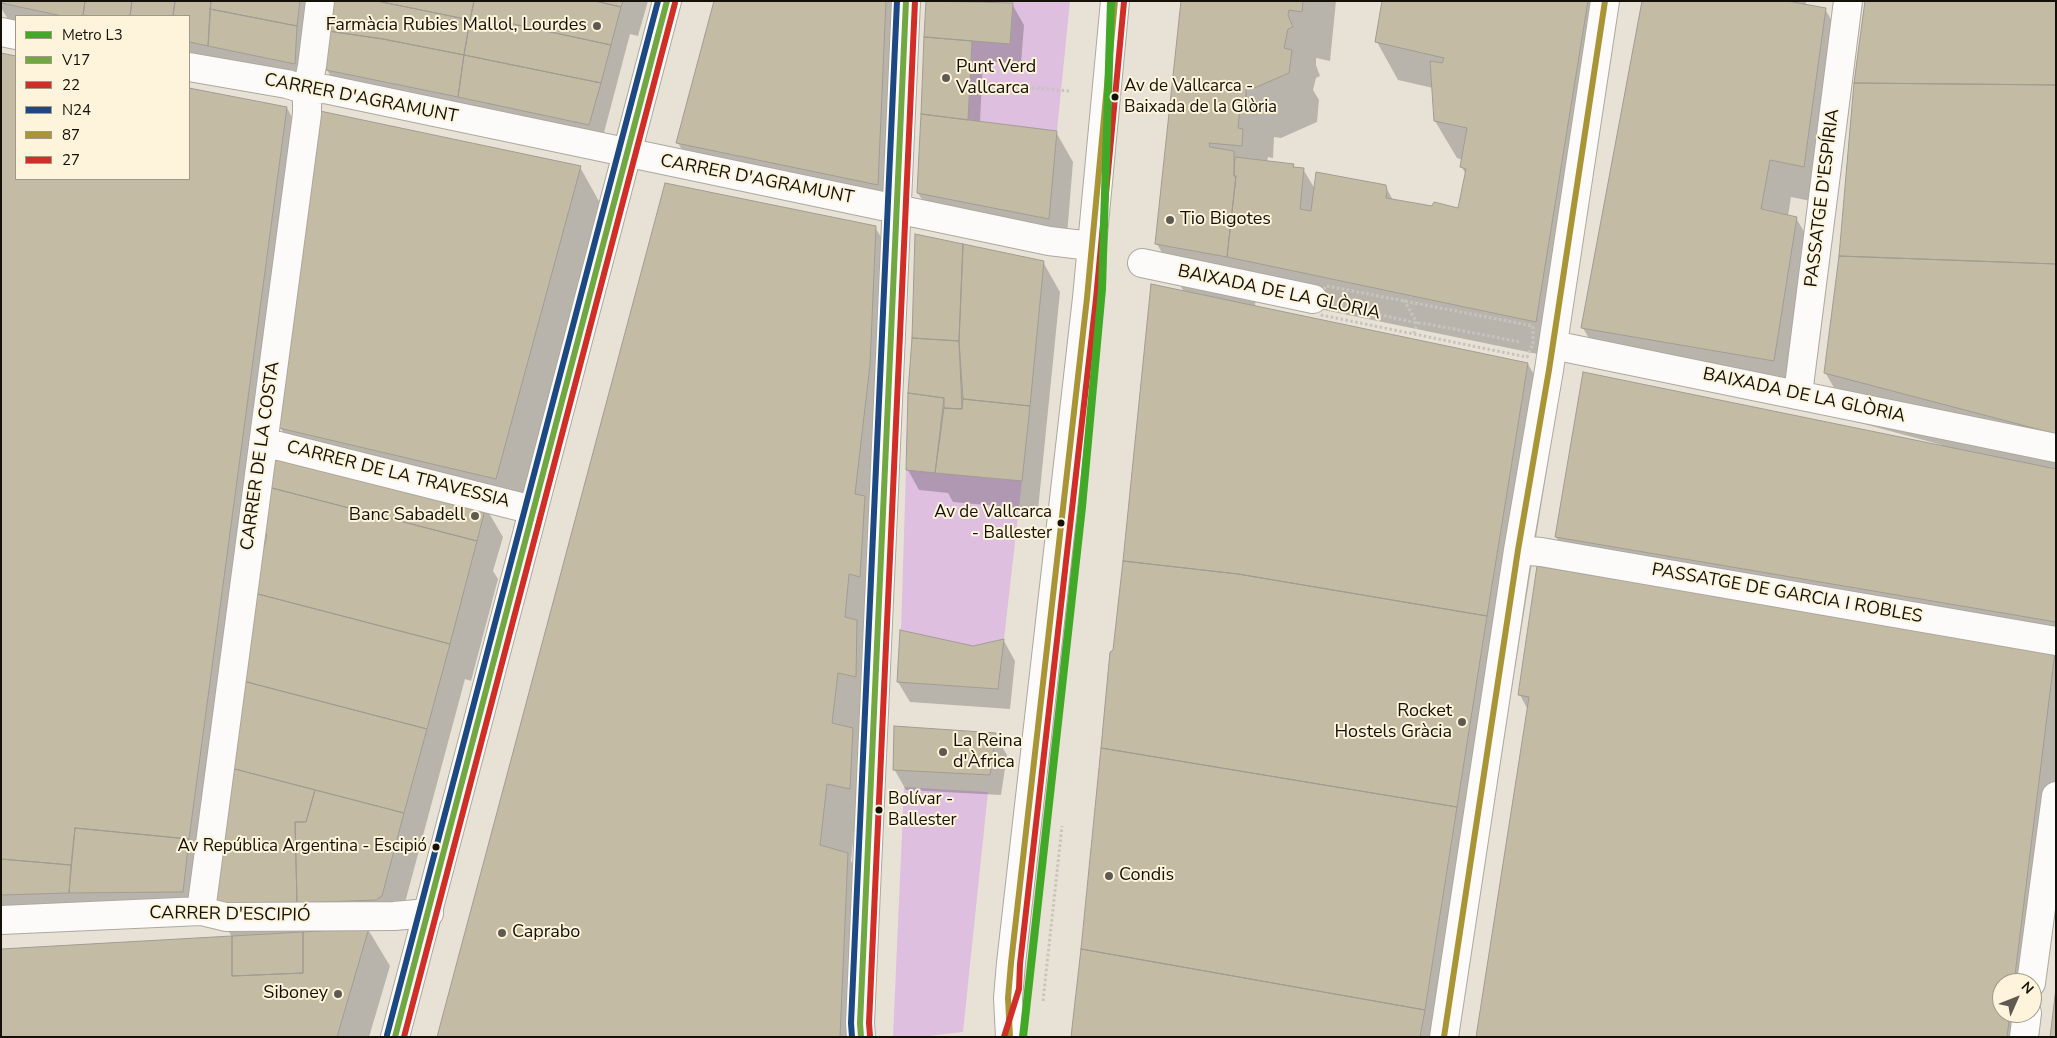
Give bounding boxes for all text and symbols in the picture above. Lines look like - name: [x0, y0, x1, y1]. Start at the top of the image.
- legend: [15, 15, 190, 180]
- place label: Farmàcia Rubies Mallol, Lourdes: [326, 15, 587, 37]
- marker: Farmàcia Rubies Mallol, Lourdes: [591, 20, 603, 32]
- text: Metro L3: [62, 25, 123, 45]
- text: V17: [62, 50, 90, 70]
- place label: Punt Verd Vallcarca: [956, 57, 1036, 100]
- street label: CARRER D'AGRAMUNT: [262, 70, 460, 128]
- marker: Punt Verd Vallcarca: [940, 72, 952, 84]
- text: 22: [62, 75, 80, 95]
- place label: Av de Vallcarca - Baixada de la Glòria: [1124, 77, 1277, 117]
- marker: Av de Vallcarca - Baixada de la Glòria: [1110, 92, 1120, 102]
- text: N24: [62, 100, 91, 120]
- street label: PASSATGE D'ESPÍRIA: [1801, 108, 1845, 288]
- text: 87: [62, 125, 80, 145]
- text: 27: [62, 150, 80, 170]
- street label: CARRER D'AGRAMUNT: [658, 151, 856, 209]
- place label: Tio Bigotes: [1180, 209, 1271, 231]
- marker: Tio Bigotes: [1164, 214, 1176, 226]
- street label: BAIXADA DE LA GLÒRIA: [1176, 261, 1382, 325]
- street label: CARRER DE LA COSTA: [237, 360, 285, 552]
- street label: BAIXADA DE LA GLÒRIA: [1701, 364, 1907, 428]
- street label: CARRER DE LA TRAVESSIA: [284, 437, 512, 513]
- place label: Av de Vallcarca - Ballester: [934, 503, 1052, 543]
- place label: Banc Sabadell: [349, 505, 465, 527]
- marker: Banc Sabadell: [469, 510, 481, 522]
- marker: Av de Vallcarca - Ballester: [1056, 518, 1066, 528]
- street label: PASSATGE DE GARCIA I ROBLES: [1650, 560, 1924, 628]
- place label: Rocket Hostels Gràcia: [1334, 701, 1452, 744]
- marker: Rocket Hostels Gràcia: [1456, 716, 1468, 728]
- place label: La Reina d'Àfrica: [953, 731, 1022, 774]
- marker: La Reina d'Àfrica: [937, 746, 949, 758]
- place label: Bolívar - Ballester: [888, 790, 957, 830]
- marker: Bolívar - Ballester: [874, 805, 884, 815]
- place label: Av República Argentina - Escipió: [178, 837, 427, 857]
- marker: Av República Argentina - Escipió: [431, 842, 441, 852]
- place label: Condis: [1119, 865, 1174, 887]
- marker: Condis: [1103, 870, 1115, 882]
- street label: CARRER D'ESCIPIÓ: [149, 903, 311, 927]
- place label: Caprabo: [512, 922, 580, 944]
- marker: Caprabo: [496, 927, 508, 939]
- north arrow: [1992, 973, 2042, 1023]
- text: N: [2017, 978, 2038, 998]
- place label: Siboney: [263, 983, 328, 1005]
- marker: Siboney: [332, 988, 344, 1000]

